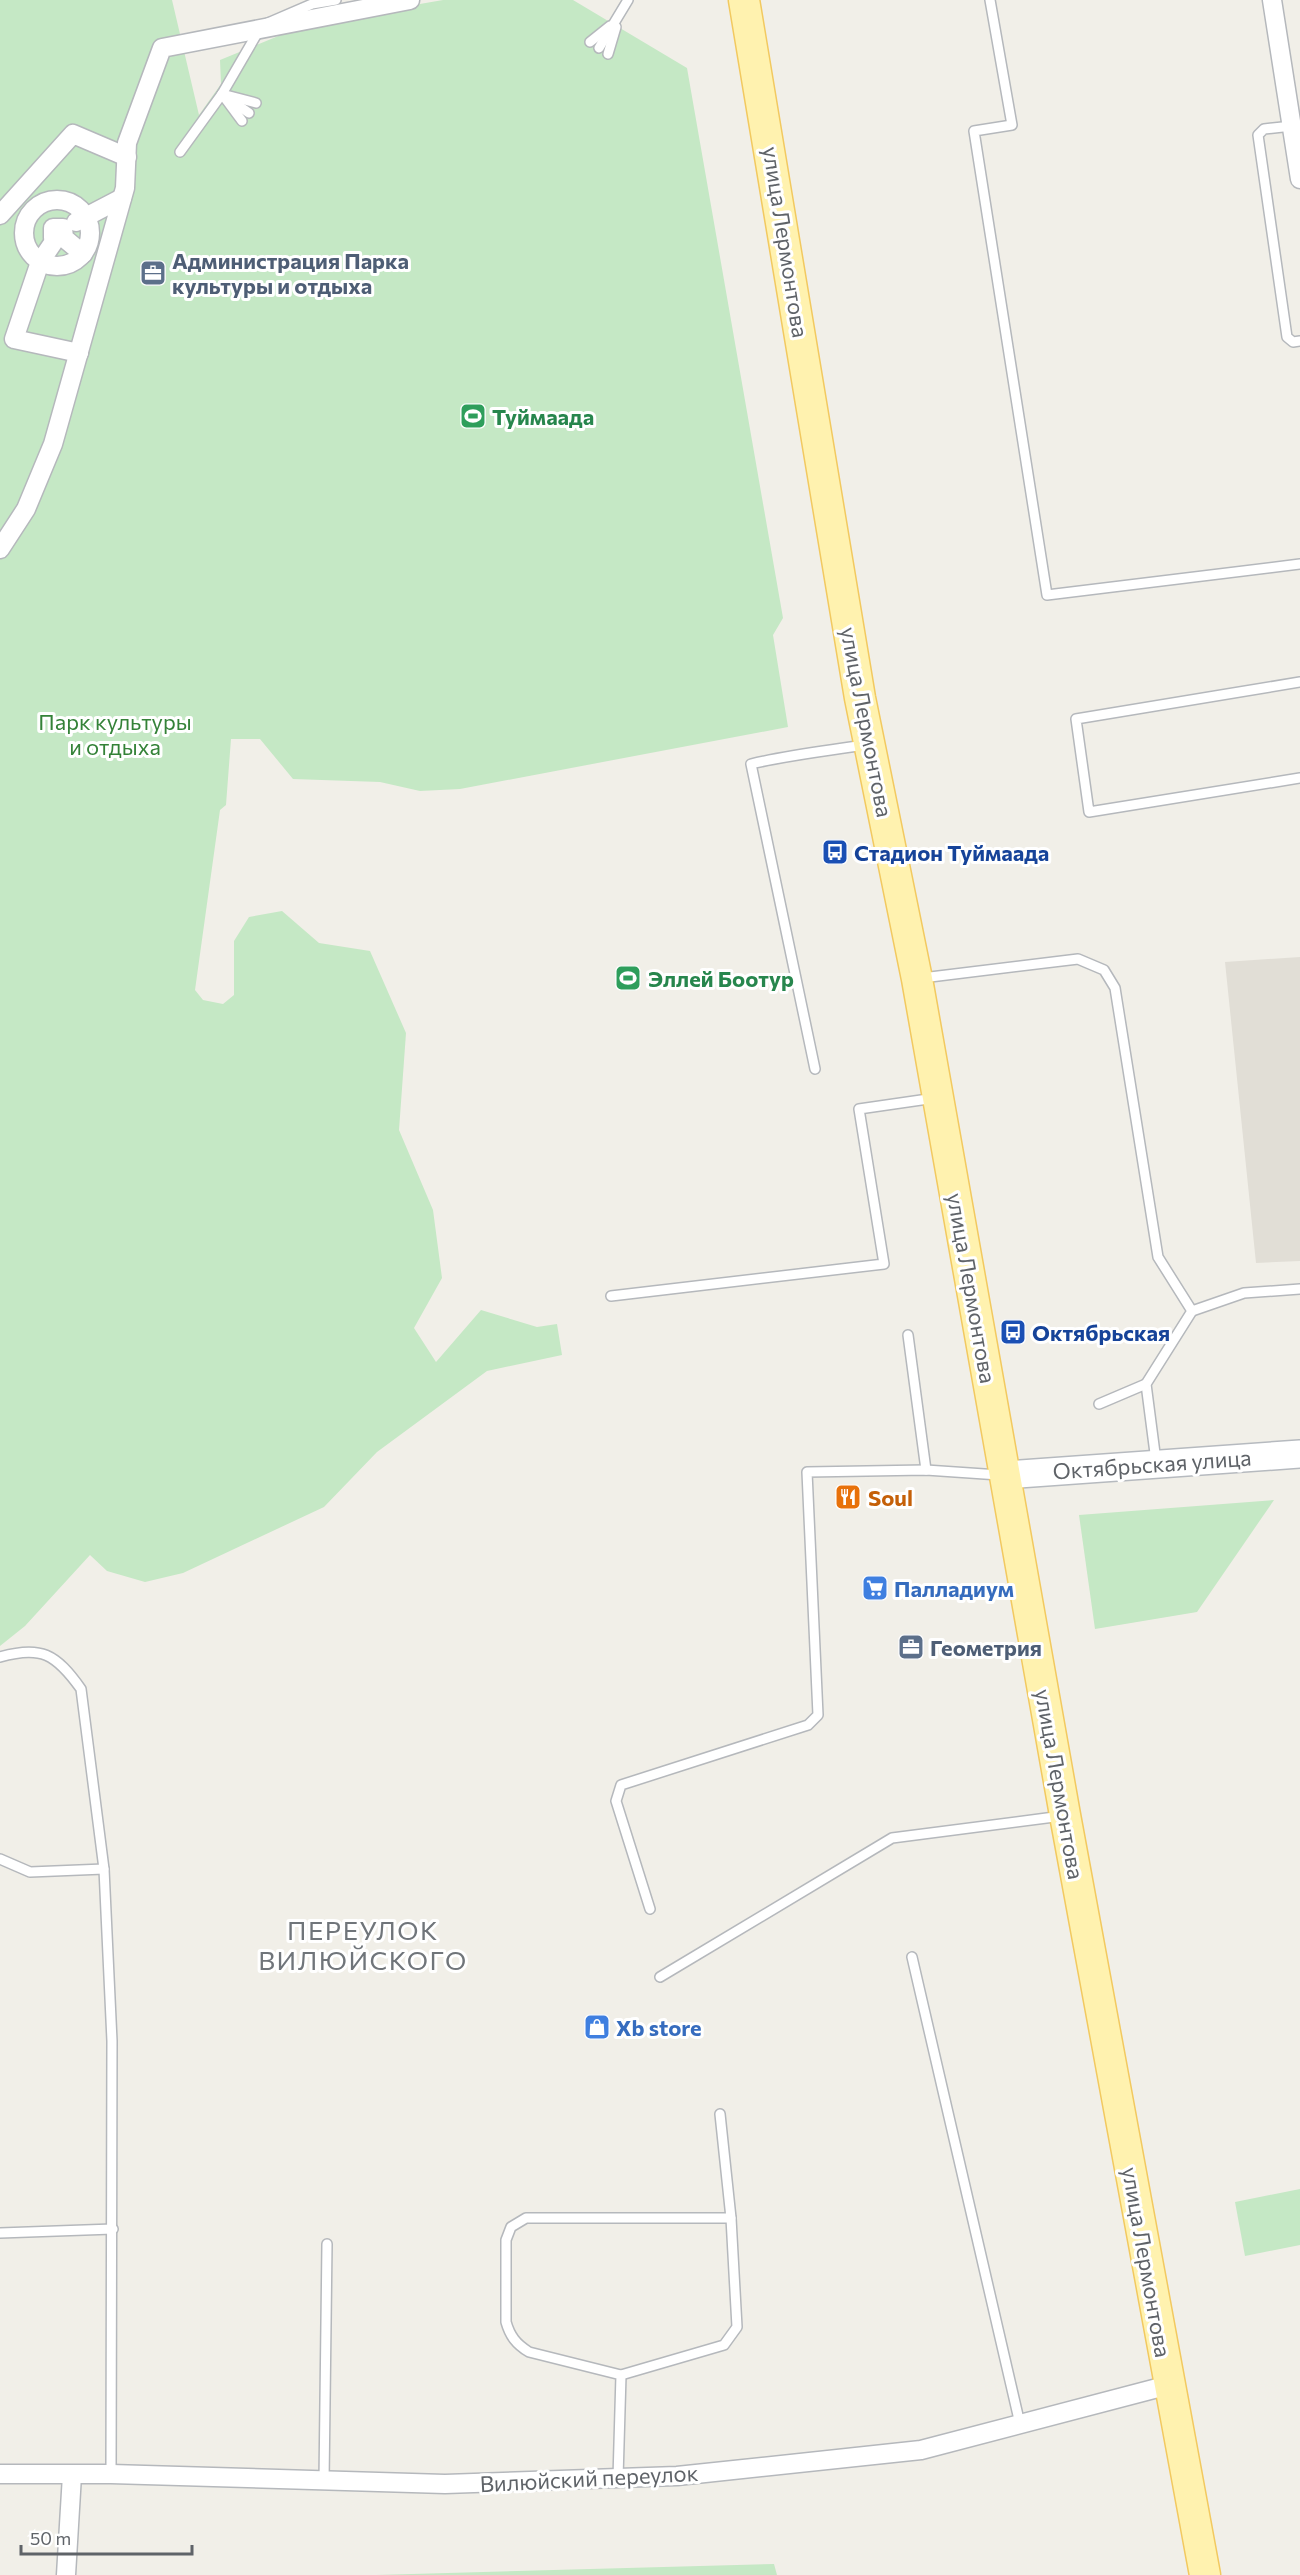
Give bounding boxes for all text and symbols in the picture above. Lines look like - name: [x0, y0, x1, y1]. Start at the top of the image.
- street label: улица Лермонтова: [758, 145, 814, 339]
- place label: Администрация Парка культуры и отдыха: [172, 247, 409, 299]
- office icon: Администрация Парка культуры и отдыха: [138, 258, 168, 288]
- sports icon: Туймаада: [458, 401, 488, 431]
- place label: Туймаада: [492, 403, 594, 430]
- street label: улица Лермонтова: [835, 625, 899, 819]
- park label: Парк культуры и отдыха: [38, 708, 192, 760]
- bus stop icon: Стадион Туймаада: [820, 837, 850, 867]
- place label: Стадион Туймаада: [854, 839, 1049, 866]
- sports icon: Эллей Боотур: [613, 963, 643, 993]
- place label: Эллей Боотур: [648, 965, 794, 992]
- street label: улица Лермонтова: [942, 1191, 1002, 1385]
- bus stop icon: Октябрьская: [998, 1317, 1028, 1347]
- place label: Октябрьская: [1032, 1319, 1170, 1346]
- street label: Октябрьская улица: [1052, 1444, 1252, 1484]
- restaurant icon: Soul: [833, 1482, 863, 1512]
- place label: Soul: [868, 1484, 913, 1511]
- supermarket icon: Палладиум: [860, 1573, 890, 1603]
- place label: Палладиум: [894, 1575, 1014, 1602]
- office icon: Геометрия: [896, 1632, 926, 1662]
- place label: Геометрия: [930, 1634, 1042, 1661]
- street label: улица Лермонтова: [1030, 1687, 1090, 1881]
- district label: ПЕРЕУЛОК ВИЛЮЙСКОГО: [258, 1914, 468, 1975]
- shop icon: Xb store: [582, 2012, 612, 2042]
- place label: Xb store: [616, 2014, 702, 2041]
- street label: улица Лермонтова: [1117, 2165, 1177, 2359]
- street label: Вилюйский переулок: [479, 2459, 699, 2497]
- scale bar: [21, 2518, 192, 2556]
- text: 50 m: [30, 2527, 71, 2549]

